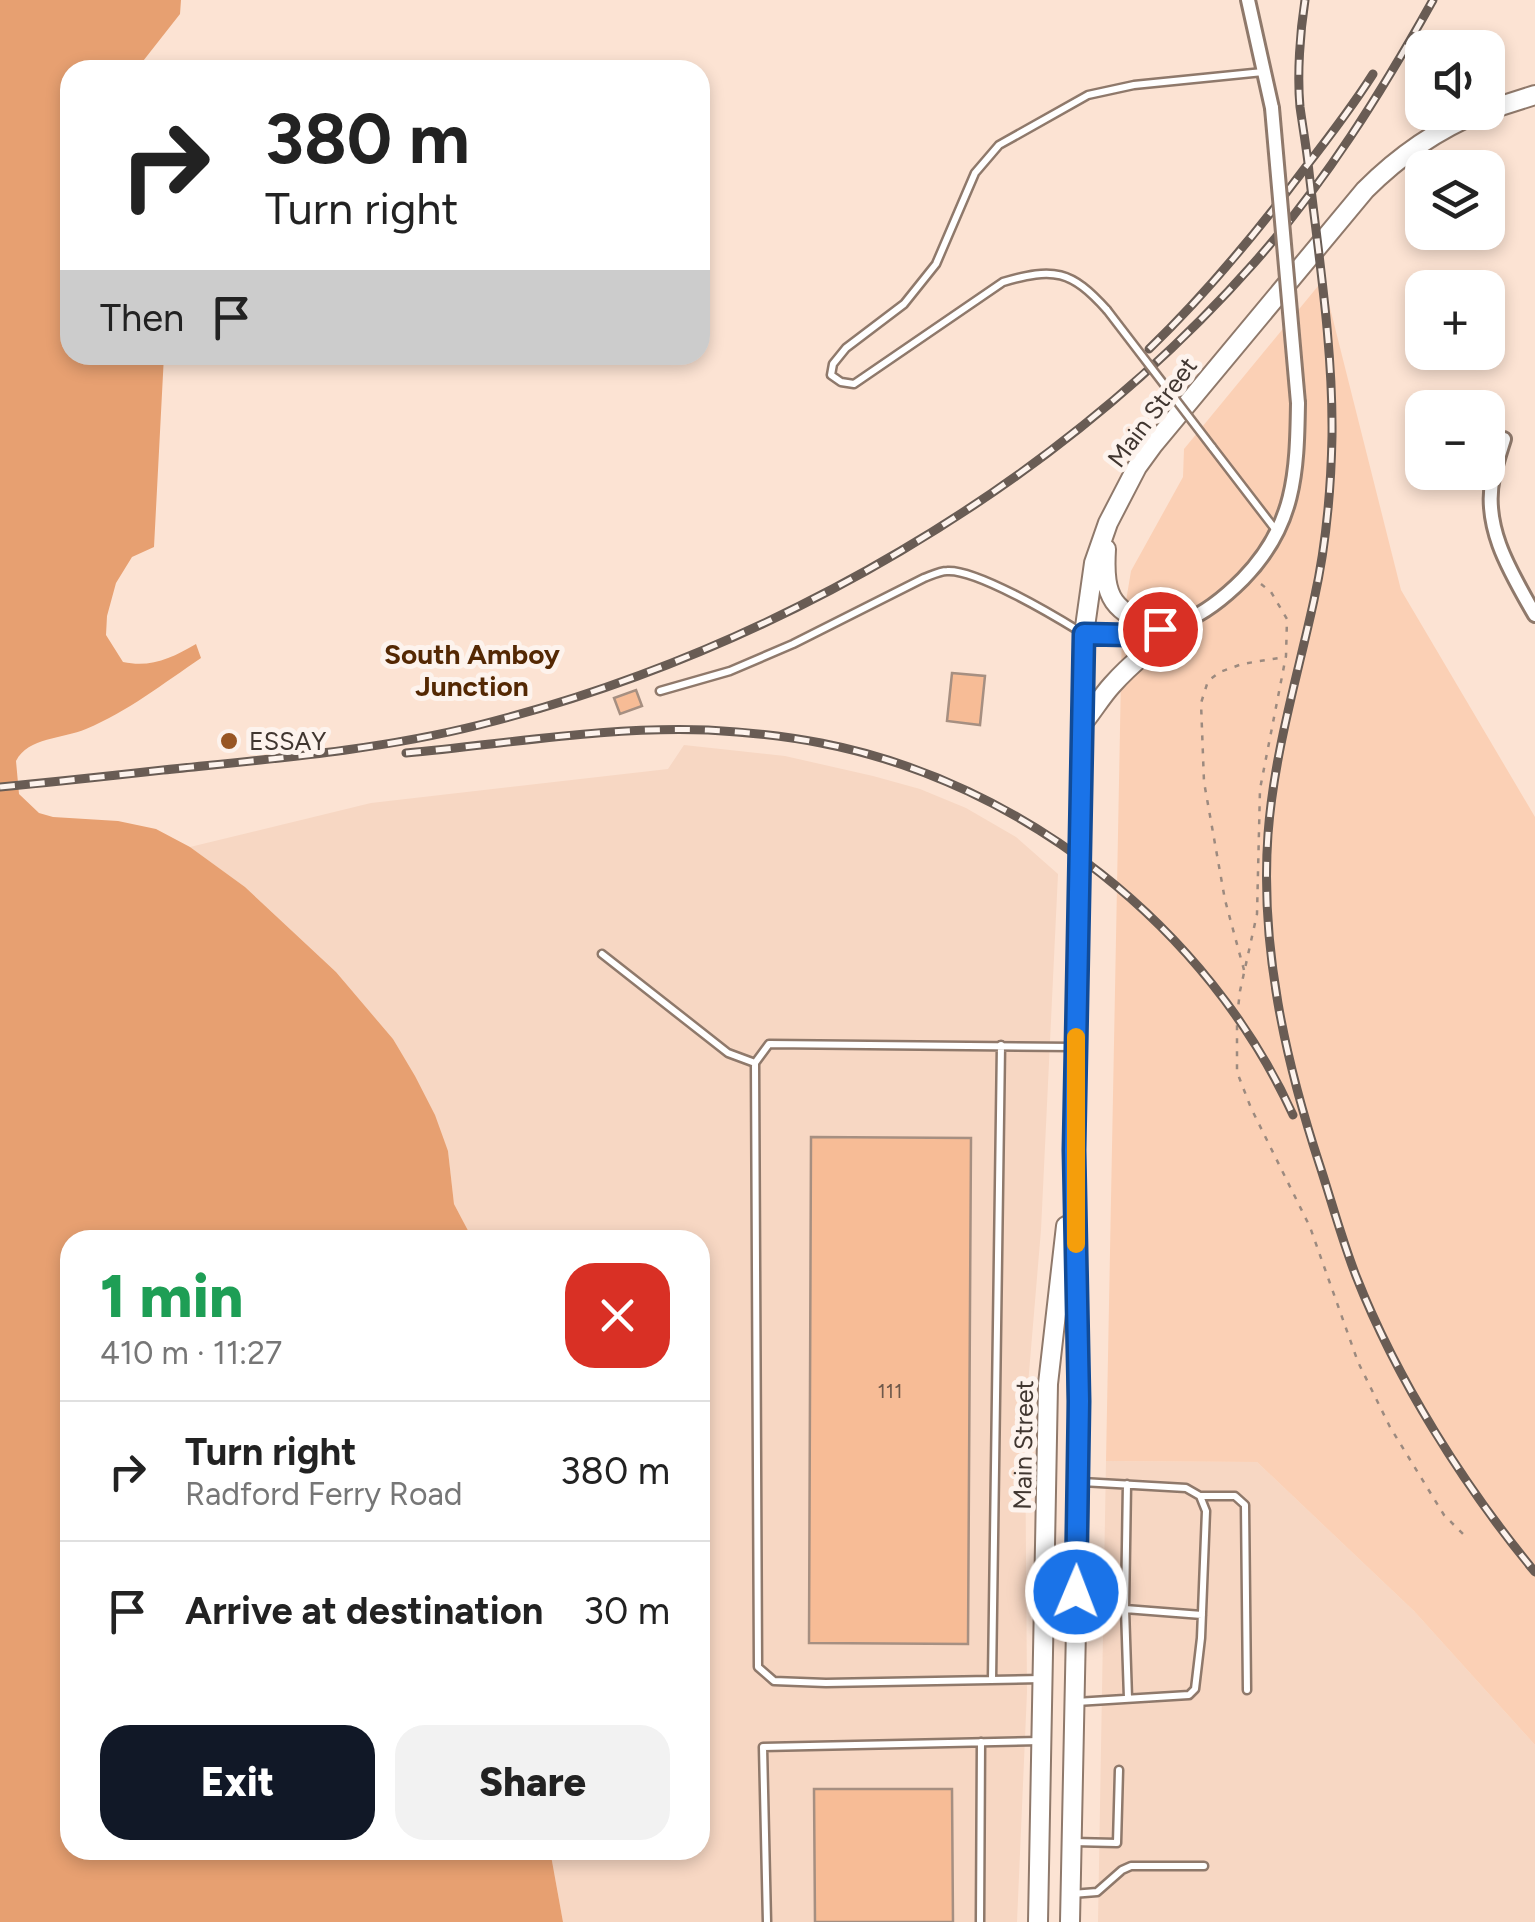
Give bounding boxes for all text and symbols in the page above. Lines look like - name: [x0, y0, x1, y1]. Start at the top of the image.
- map controls: [1405, 30, 1505, 490]
- button: sound: [1405, 30, 1505, 130]
- text: 380 m: [265, 96, 470, 181]
- icon: right: [100, 100, 230, 230]
- button: layers: [1405, 150, 1505, 250]
- text: Turn right: [265, 181, 458, 235]
- button: +: [1405, 270, 1505, 370]
- icon: arrive: [204, 290, 259, 345]
- text: Then: [100, 295, 184, 341]
- street label: Main Street: [1101, 351, 1203, 473]
- button: −: [1405, 390, 1505, 490]
- pin: [1118, 587, 1203, 672]
- icon: arrive: [1133, 602, 1188, 657]
- district label: South Amboy Junction: [384, 637, 561, 703]
- place label: ESSAY: [249, 726, 326, 756]
- marker: ESSAY: [218, 730, 240, 752]
- text: 1 min: [100, 1260, 243, 1332]
- button: close: [565, 1263, 670, 1368]
- text: 410 m · 11:27: [100, 1334, 282, 1372]
- house number: 111: [878, 1379, 902, 1403]
- street label: Main Street: [1007, 1380, 1039, 1510]
- text: Turn right: [185, 1429, 357, 1475]
- icon: right: [100, 1444, 155, 1499]
- text: 380 m: [560, 1448, 670, 1494]
- text: Radford Ferry Road: [185, 1475, 463, 1513]
- position arrow: [1024, 1540, 1128, 1644]
- icon: arrive: [100, 1584, 155, 1639]
- text: Arrive at destination: [185, 1588, 543, 1634]
- text: 30 m: [583, 1588, 670, 1634]
- button: Exit: [100, 1725, 375, 1840]
- button: Share: [395, 1725, 670, 1840]

